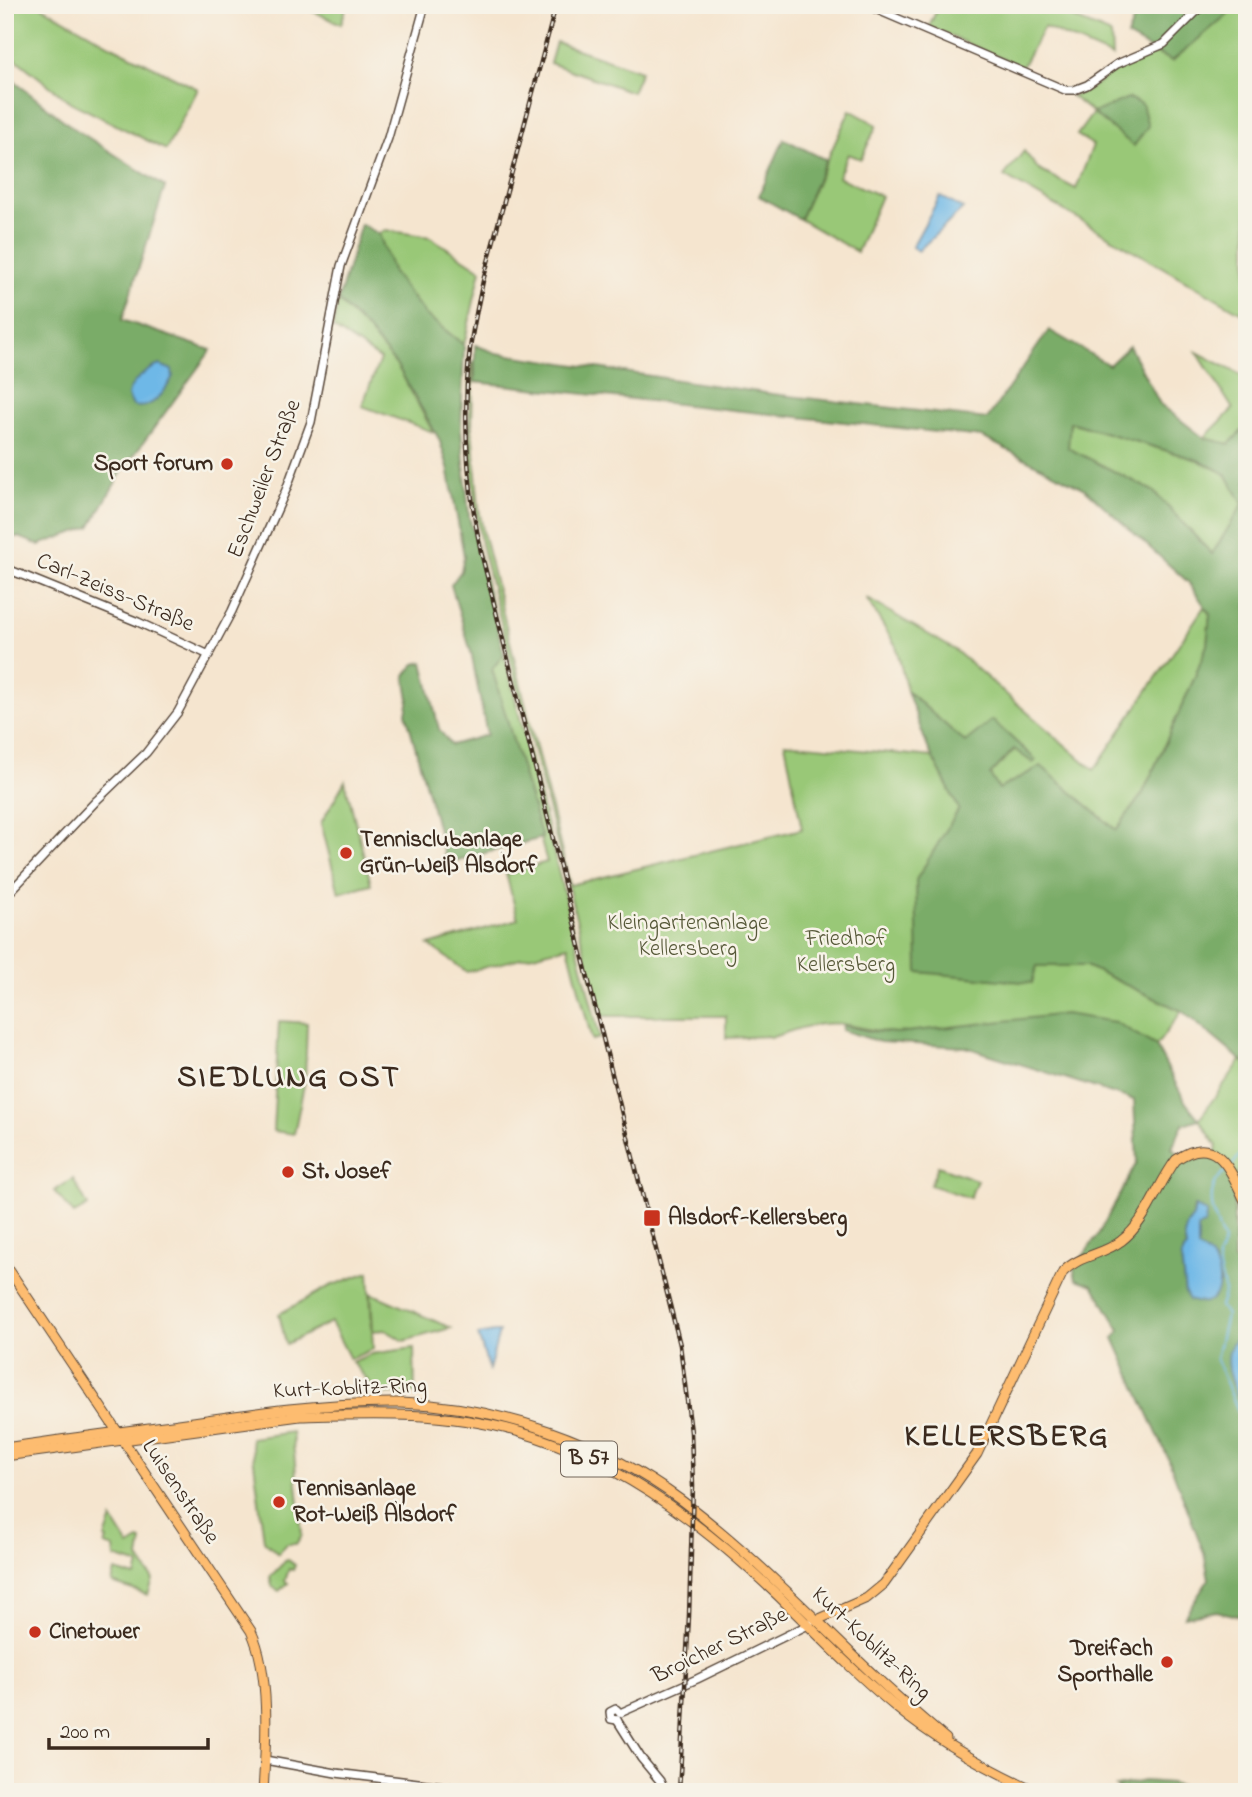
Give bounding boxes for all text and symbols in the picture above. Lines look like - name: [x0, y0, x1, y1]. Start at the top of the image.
- street label: Eschweiler Straße: [220, 394, 311, 563]
- place label: Sport forum: [94, 448, 213, 481]
- marker: Sport forum: [219, 456, 235, 472]
- street label: Carl-Zeiss-Straße: [31, 545, 200, 641]
- place label: Tennisclubanlage Grün-Weiß Alsdorf: [360, 824, 538, 883]
- marker: Tennisclubanlage Grün-Weiß Alsdorf: [338, 845, 354, 861]
- park label: Kleingartenanlage Kellersberg: [608, 907, 769, 967]
- park label: Friedhof Kellersberg: [797, 923, 895, 983]
- district label: SIEDLUNG OST: [177, 1057, 401, 1101]
- place label: St. Josef: [302, 1156, 392, 1189]
- marker: St. Josef: [280, 1164, 296, 1180]
- place label: Alsdorf-Kellersberg: [668, 1202, 847, 1237]
- marker: Alsdorf-Kellersberg: [642, 1208, 662, 1228]
- street label: Kurt-Koblitz-Ring: [272, 1370, 428, 1409]
- district label: KELLERSBERG: [904, 1416, 1110, 1460]
- street label: Luisenstraße: [133, 1433, 228, 1552]
- road number: B 57: [561, 1442, 617, 1476]
- place label: Tennisanlage Rot-Weiß Alsdorf: [293, 1473, 458, 1532]
- marker: Tennisanlage Rot-Weiß Alsdorf: [271, 1494, 287, 1510]
- street label: Kurt-Koblitz-Ring: [803, 1579, 939, 1709]
- street label: Broicher Straße: [646, 1599, 794, 1694]
- place label: Cinetower: [49, 1616, 140, 1649]
- marker: Cinetower: [27, 1624, 43, 1640]
- place label: Dreifach Sporthalle: [1058, 1633, 1154, 1692]
- marker: Dreifach Sporthalle: [1159, 1654, 1175, 1670]
- scale bar: [49, 1706, 208, 1750]
- text: 200 m: [60, 1718, 110, 1748]

